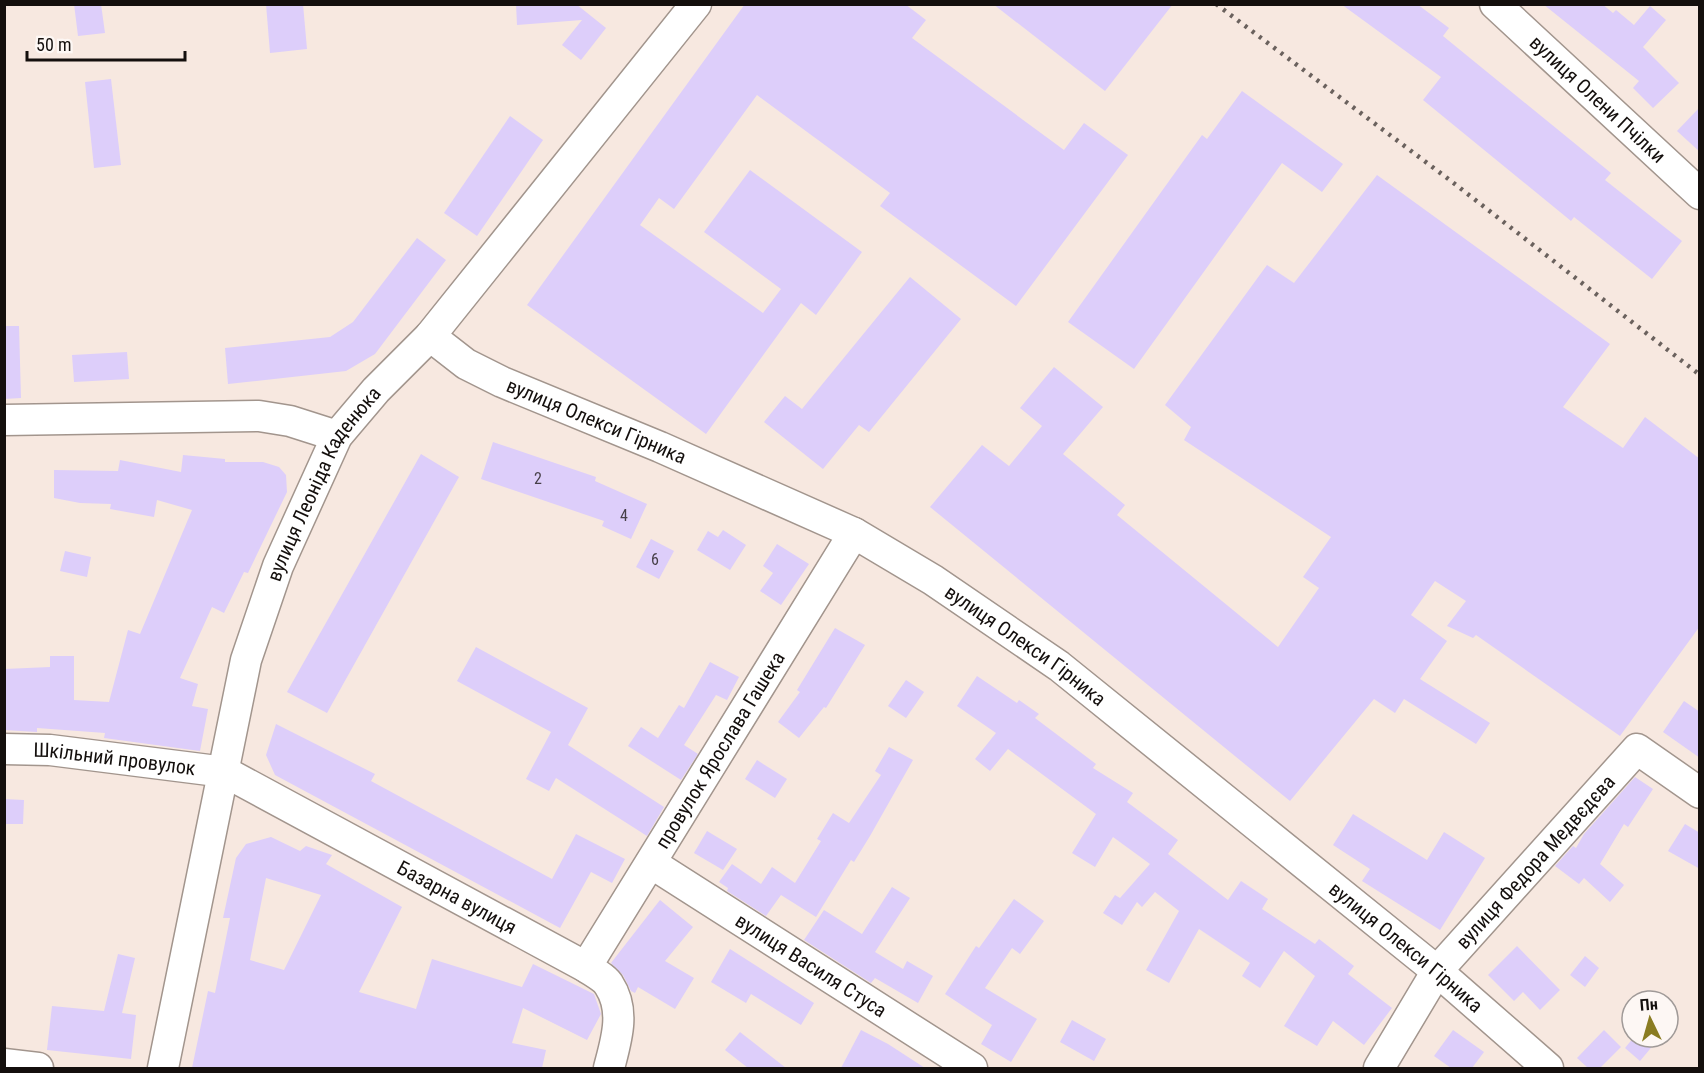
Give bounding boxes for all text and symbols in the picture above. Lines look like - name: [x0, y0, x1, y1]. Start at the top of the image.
- scale bar: [27, 24, 184, 62]
- street label: вулиця Олени Пчілки: [1525, 30, 1671, 168]
- text: 50 m: [36, 34, 71, 55]
- street label: вулиця Олекси Гірника: [503, 373, 690, 469]
- street label: вулиця Леоніда Каденюка: [262, 382, 386, 584]
- house number: 2: [534, 469, 542, 488]
- house number: 4: [620, 506, 628, 525]
- house number: 6: [651, 550, 659, 569]
- street label: вулиця Олекси Гірника: [940, 580, 1111, 711]
- street label: провулок Ярослава Гашека: [650, 647, 790, 853]
- street label: Шкільний провулок: [33, 738, 197, 780]
- street label: вулиця Федора Медвєдєва: [1451, 770, 1620, 954]
- street label: Базарна вулиця: [393, 855, 521, 939]
- street label: вулиця Олекси Гірника: [1324, 877, 1488, 1018]
- street label: вулиця Василя Стуса: [731, 908, 891, 1022]
- north arrow: [1620, 989, 1680, 1049]
- text: Пн: [1639, 994, 1658, 1015]

